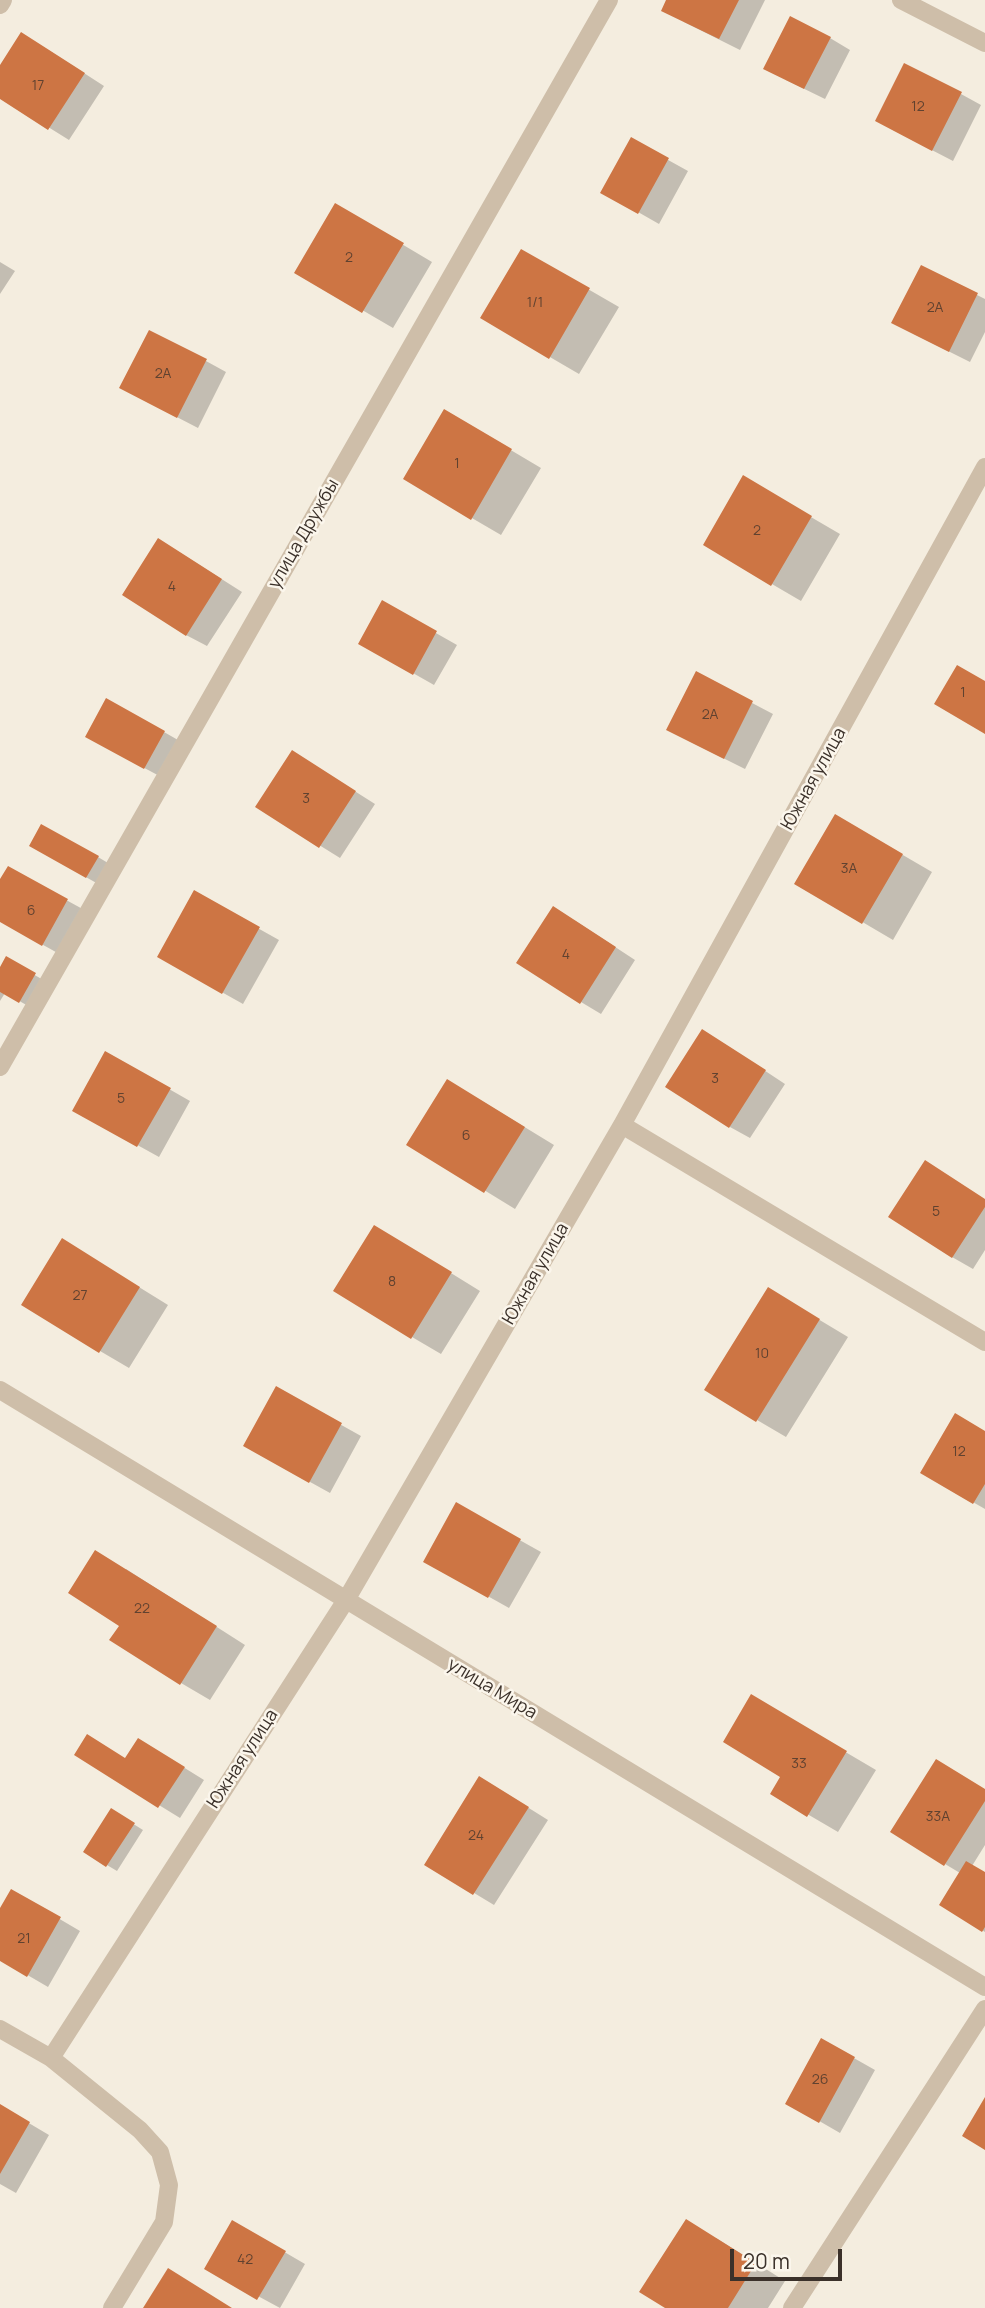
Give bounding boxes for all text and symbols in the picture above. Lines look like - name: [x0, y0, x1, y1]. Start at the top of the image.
- house number: 17: [32, 78, 44, 94]
- house number: 12: [911, 99, 925, 115]
- house number: 2: [345, 250, 353, 266]
- house number: 1/1: [527, 295, 543, 311]
- house number: 2А: [927, 300, 943, 316]
- house number: 2А: [155, 366, 171, 382]
- house number: 1: [454, 456, 460, 472]
- street label: улица Дружбы: [264, 475, 344, 593]
- house number: 2: [753, 523, 761, 539]
- house number: 4: [168, 579, 176, 595]
- house number: 1: [960, 685, 966, 701]
- house number: 2А: [702, 707, 718, 723]
- street label: Южная улица: [777, 724, 851, 834]
- house number: 3: [302, 791, 310, 807]
- house number: 3А: [841, 861, 857, 877]
- house number: 6: [27, 903, 35, 919]
- house number: 4: [562, 947, 570, 963]
- house number: 3: [711, 1071, 719, 1087]
- house number: 5: [117, 1091, 125, 1107]
- house number: 6: [462, 1128, 470, 1144]
- house number: 5: [932, 1204, 940, 1220]
- street label: Южная улица: [498, 1219, 574, 1329]
- house number: 8: [388, 1274, 396, 1290]
- house number: 27: [72, 1288, 88, 1304]
- house number: 10: [755, 1346, 769, 1362]
- house number: 12: [952, 1444, 966, 1460]
- house number: 22: [134, 1601, 150, 1617]
- street label: улица Мира: [443, 1654, 541, 1724]
- street label: Южная улица: [203, 1705, 283, 1813]
- house number: 33: [791, 1756, 807, 1772]
- house number: 33А: [926, 1809, 950, 1825]
- house number: 24: [468, 1828, 484, 1844]
- house number: 21: [17, 1931, 31, 1947]
- house number: 26: [812, 2072, 828, 2088]
- scale bar: [733, 2234, 845, 2278]
- text: 20 m: [743, 2247, 790, 2275]
- house number: 42: [237, 2252, 253, 2268]

